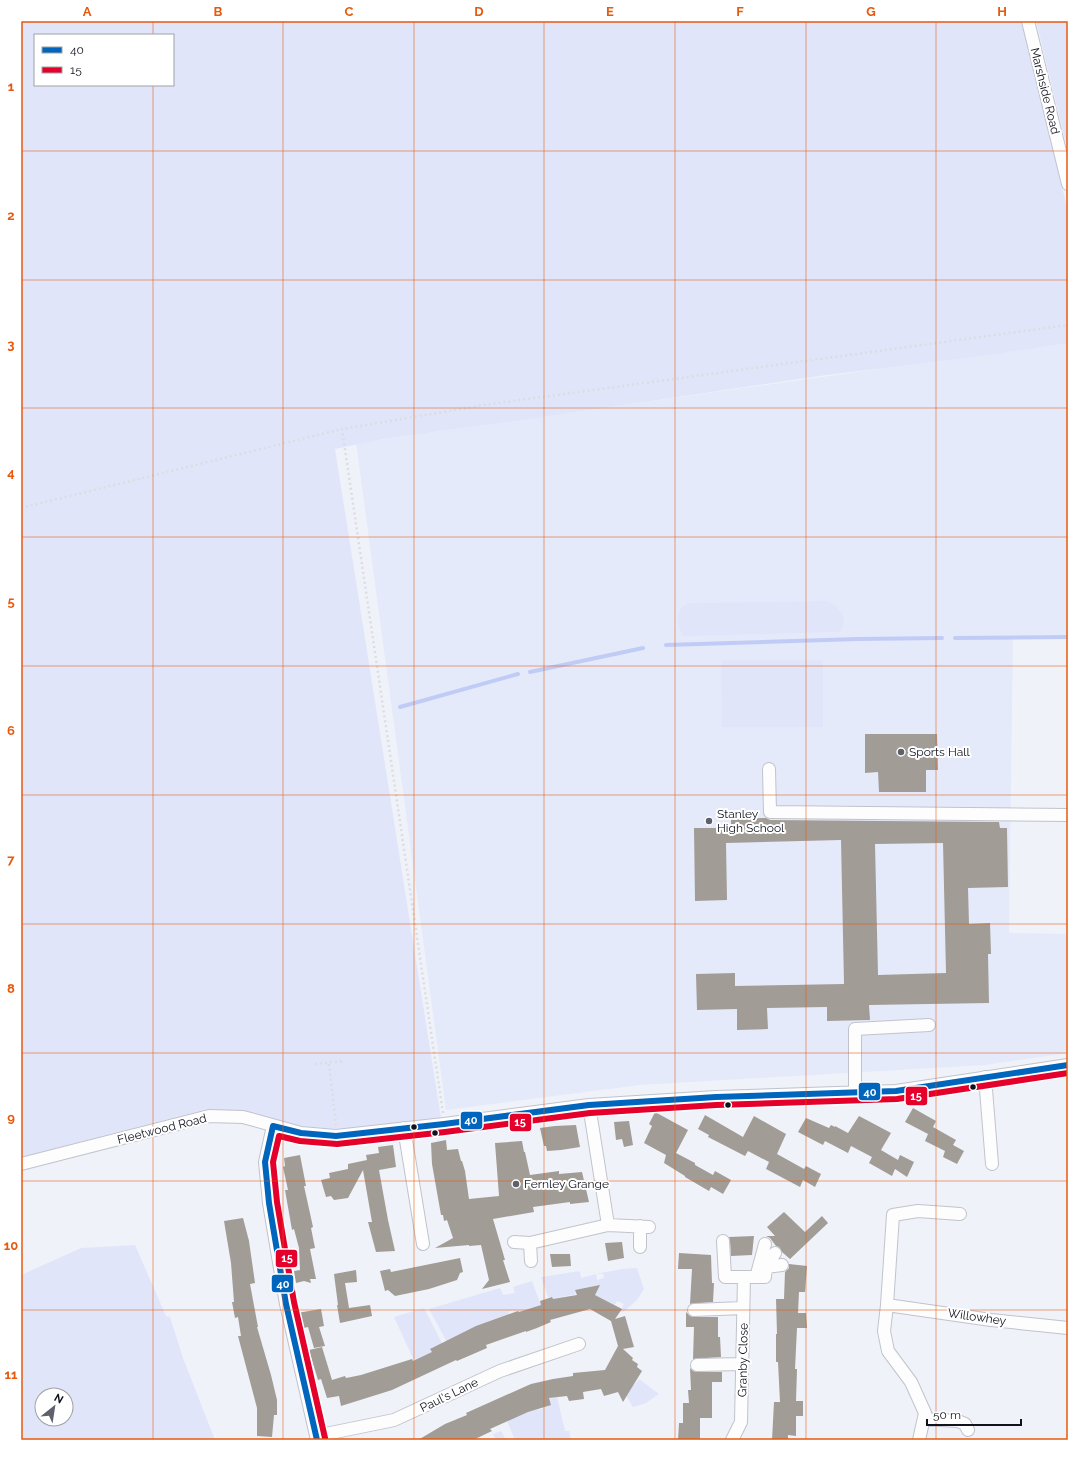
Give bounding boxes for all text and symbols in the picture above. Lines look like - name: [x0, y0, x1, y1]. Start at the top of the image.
- text: A: [83, 4, 92, 19]
- text: B: [214, 4, 223, 19]
- text: C: [345, 4, 354, 19]
- text: D: [474, 4, 484, 19]
- text: E: [606, 4, 614, 19]
- text: F: [736, 4, 744, 19]
- text: G: [866, 4, 876, 19]
- text: H: [997, 4, 1007, 19]
- legend: [34, 34, 174, 86]
- text: 40: [70, 43, 84, 57]
- street label: Marshside Road: [1027, 46, 1063, 136]
- text: 15: [70, 63, 82, 77]
- text: 1: [8, 79, 15, 94]
- text: 2: [7, 208, 15, 223]
- text: 3: [7, 337, 15, 352]
- text: 4: [7, 465, 15, 480]
- text: 5: [7, 594, 15, 609]
- text: 6: [7, 723, 15, 738]
- place label: Sports Hall: [909, 745, 971, 759]
- marker: Sports Hall: [896, 747, 906, 757]
- place label: Stanley High School: [717, 807, 785, 835]
- marker: Stanley High School: [704, 816, 714, 826]
- text: 7: [7, 852, 15, 867]
- text: 8: [7, 981, 15, 996]
- line badge: 40: [858, 1082, 881, 1101]
- unlabelled marker: [968, 1082, 978, 1092]
- text: 40: [863, 1086, 877, 1099]
- line badge: 15: [905, 1086, 928, 1106]
- text: 15: [910, 1090, 922, 1103]
- unlabelled marker: [723, 1100, 733, 1110]
- text: 9: [7, 1110, 15, 1125]
- street label: Fleetwood Road: [116, 1111, 208, 1147]
- line badge: 40: [460, 1111, 483, 1130]
- line badge: 15: [509, 1113, 532, 1132]
- text: 40: [464, 1114, 478, 1127]
- text: 15: [514, 1116, 526, 1129]
- unlabelled marker: [409, 1122, 419, 1132]
- unlabelled marker: [430, 1128, 440, 1138]
- place label: Fernley Grange: [524, 1177, 609, 1191]
- marker: Fernley Grange: [511, 1179, 521, 1189]
- text: 10: [4, 1238, 18, 1253]
- line badge: 15: [275, 1249, 298, 1268]
- text: 15: [281, 1252, 293, 1265]
- line badge: 40: [271, 1274, 294, 1293]
- text: 40: [276, 1278, 290, 1291]
- street label: Willowhey: [947, 1306, 1008, 1328]
- street label: Granby Close: [735, 1323, 751, 1397]
- text: 11: [5, 1367, 18, 1382]
- street label: Paul's Lane: [418, 1375, 480, 1415]
- north arrow: [34, 1387, 74, 1427]
- text: N: [52, 1391, 66, 1407]
- scale bar: [927, 1401, 1021, 1427]
- text: 50 m: [933, 1408, 961, 1422]

